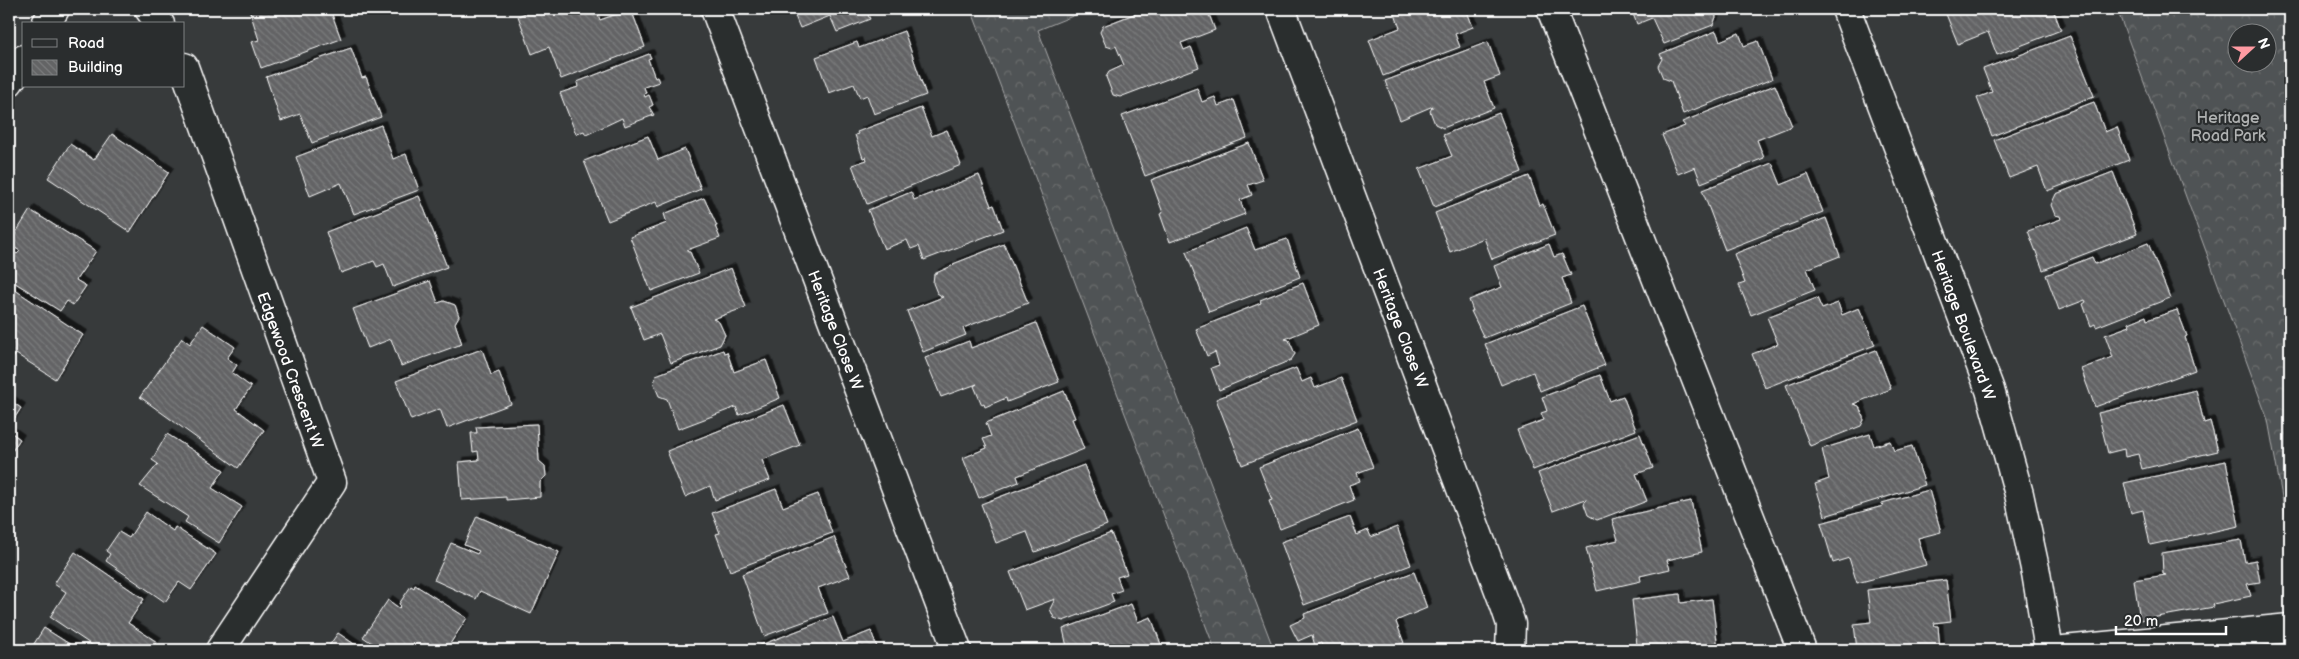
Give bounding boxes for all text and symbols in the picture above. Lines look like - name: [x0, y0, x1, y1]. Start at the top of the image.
- legend: [22, 22, 185, 88]
- north arrow: [2226, 22, 2276, 72]
- text: Road: [68, 34, 104, 53]
- text: N: [2254, 36, 2273, 51]
- text: Building: [68, 58, 123, 77]
- park label: Heritage Road Park: [2190, 109, 2266, 146]
- street label: Heritage Boulevard W: [1927, 248, 1999, 404]
- street label: Heritage Close W: [1368, 266, 1431, 392]
- street label: Heritage Close W: [803, 268, 866, 394]
- street label: Edgewood Crescent W: [252, 290, 327, 452]
- scale bar: [2116, 604, 2226, 636]
- text: 20 m: [2124, 612, 2158, 631]

